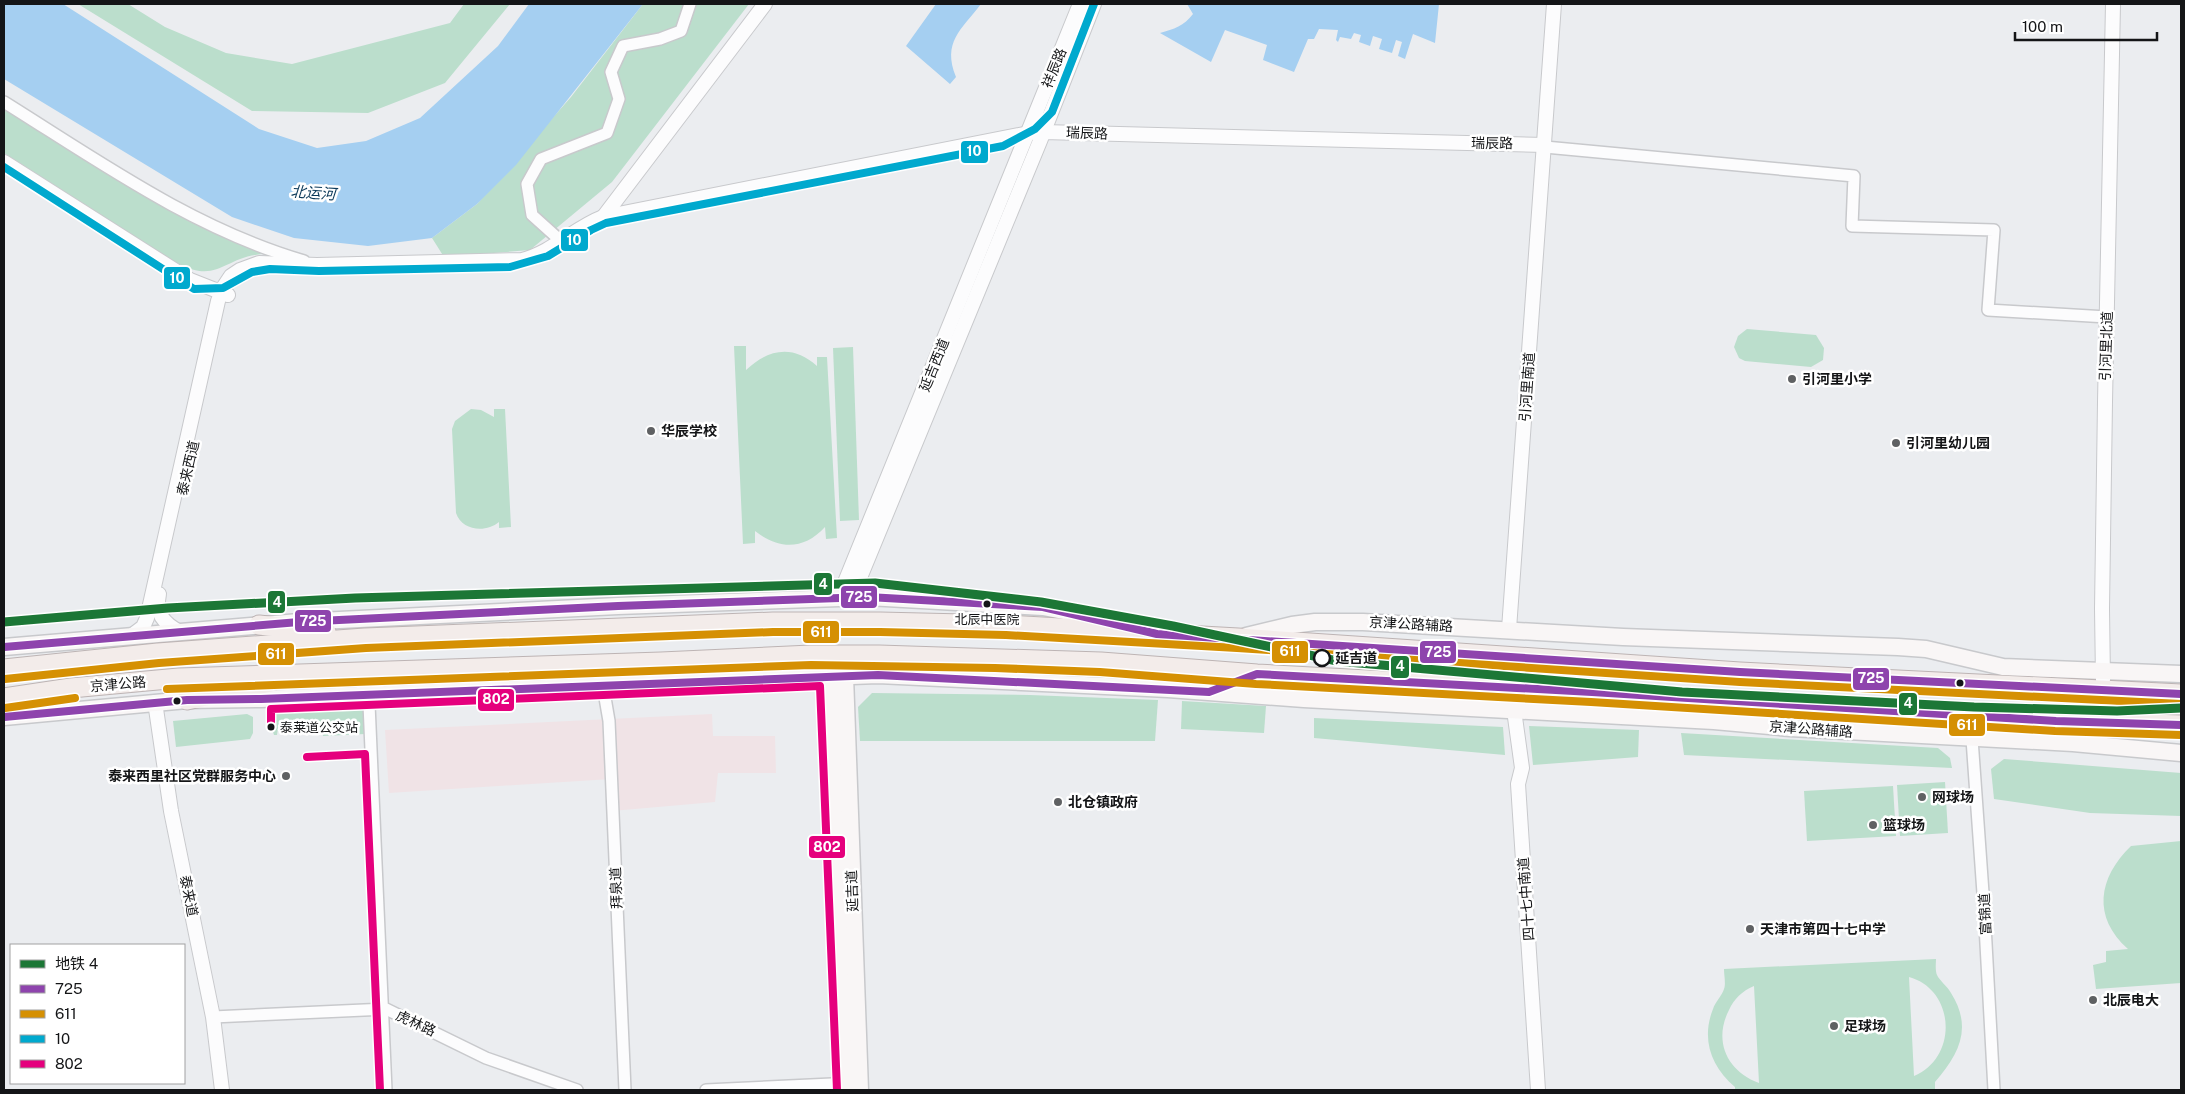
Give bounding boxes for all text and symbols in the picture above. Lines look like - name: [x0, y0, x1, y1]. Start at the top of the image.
- scale bar: [2015, 10, 2158, 42]
- text: 100 m: [2022, 18, 2063, 35]
- street label: 祥辰路: [1039, 46, 1069, 90]
- street label: 瑞辰路: [1066, 124, 1108, 142]
- street label: 瑞辰路: [1471, 135, 1513, 151]
- line badge: 10: [960, 140, 989, 164]
- text: 10: [966, 143, 982, 159]
- water label: 北运河: [290, 182, 339, 203]
- line badge: 10: [560, 228, 589, 252]
- text: 10: [566, 232, 582, 248]
- line badge: 10: [163, 266, 191, 290]
- text: 10: [169, 270, 185, 286]
- street label: 引河里北道: [2097, 311, 2115, 381]
- street label: 延吉西道: [916, 336, 952, 394]
- street label: 引河里南道: [1517, 352, 1537, 422]
- place label: 引河里小学: [1802, 371, 1872, 387]
- marker: 引河里小学: [1786, 373, 1798, 385]
- place label: 华辰学校: [661, 423, 717, 439]
- marker: 华辰学校: [645, 425, 657, 437]
- place label: 引河里幼儿园: [1906, 435, 1990, 451]
- marker: 引河里幼儿园: [1890, 437, 1902, 449]
- street label: 泰来西道: [174, 439, 202, 497]
- line badge: 4: [813, 572, 833, 596]
- text: 4: [818, 576, 828, 592]
- line badge: 725: [840, 585, 878, 609]
- text: 725: [845, 589, 873, 605]
- line badge: 4: [267, 590, 286, 614]
- text: 4: [272, 594, 282, 610]
- marker: 北辰中医院: [982, 599, 992, 609]
- line badge: 725: [294, 609, 332, 633]
- place label: 北辰中医院: [954, 612, 1020, 627]
- text: 725: [299, 613, 327, 629]
- street label: 京津公路辅路: [1369, 614, 1453, 634]
- line badge: 611: [802, 620, 840, 644]
- text: 611: [810, 624, 832, 640]
- line badge: 611: [1271, 640, 1309, 664]
- line badge: 725: [1419, 640, 1457, 664]
- line badge: 611: [257, 642, 295, 666]
- text: 611: [1279, 643, 1301, 659]
- text: 725: [1424, 644, 1452, 660]
- text: 611: [265, 646, 287, 662]
- marker: 延吉道: [1313, 649, 1331, 667]
- place label: 延吉道: [1335, 650, 1377, 666]
- line badge: 4: [1390, 655, 1410, 679]
- text: 4: [1395, 658, 1405, 674]
- line badge: 725: [1852, 667, 1890, 691]
- text: 725: [1857, 670, 1885, 686]
- street label: 京津公路: [89, 674, 147, 694]
- unlabelled marker: [1955, 678, 1965, 688]
- line badge: 802: [477, 688, 515, 712]
- text: 802: [482, 691, 510, 707]
- line badge: 4: [1898, 692, 1918, 716]
- text: 4: [1903, 695, 1913, 711]
- unlabelled marker: [172, 696, 182, 706]
- line badge: 611: [1948, 713, 1986, 737]
- text: 611: [1956, 717, 1978, 733]
- street label: 京津公路辅路: [1769, 718, 1853, 740]
- place label: 泰莱道公交站: [280, 720, 358, 735]
- marker: 泰莱道公交站: [266, 722, 276, 732]
- place label: 泰来西里社区党群服务中心: [108, 768, 276, 784]
- marker: 泰来西里社区党群服务中心: [280, 770, 292, 782]
- place label: 网球场: [1932, 789, 1974, 805]
- marker: 网球场: [1916, 791, 1928, 803]
- place label: 北仓镇政府: [1068, 794, 1138, 810]
- marker: 北仓镇政府: [1052, 796, 1064, 808]
- place label: 篮球场: [1883, 817, 1925, 833]
- marker: 篮球场: [1867, 819, 1879, 831]
- line badge: 802: [808, 835, 846, 859]
- text: 802: [813, 839, 841, 855]
- street label: 四十七中南道: [1515, 857, 1537, 941]
- street label: 拜泉道: [607, 867, 625, 909]
- street label: 延吉道: [843, 870, 861, 912]
- street label: 泰来道: [177, 874, 201, 918]
- street label: 富锦道: [1976, 893, 1994, 935]
- place label: 天津市第四十七中学: [1760, 921, 1886, 937]
- marker: 天津市第四十七中学: [1744, 923, 1756, 935]
- legend: [10, 944, 185, 1084]
- text: 地铁 4: [55, 955, 98, 972]
- text: 725: [55, 980, 83, 997]
- place label: 北辰电大: [2103, 992, 2159, 1008]
- marker: 北辰电大: [2087, 994, 2099, 1006]
- text: 611: [55, 1005, 77, 1022]
- street label: 虎林路: [394, 1007, 438, 1039]
- place label: 足球场: [1844, 1018, 1886, 1034]
- marker: 足球场: [1828, 1020, 1840, 1032]
- text: 10: [55, 1030, 70, 1047]
- text: 802: [55, 1055, 83, 1072]

